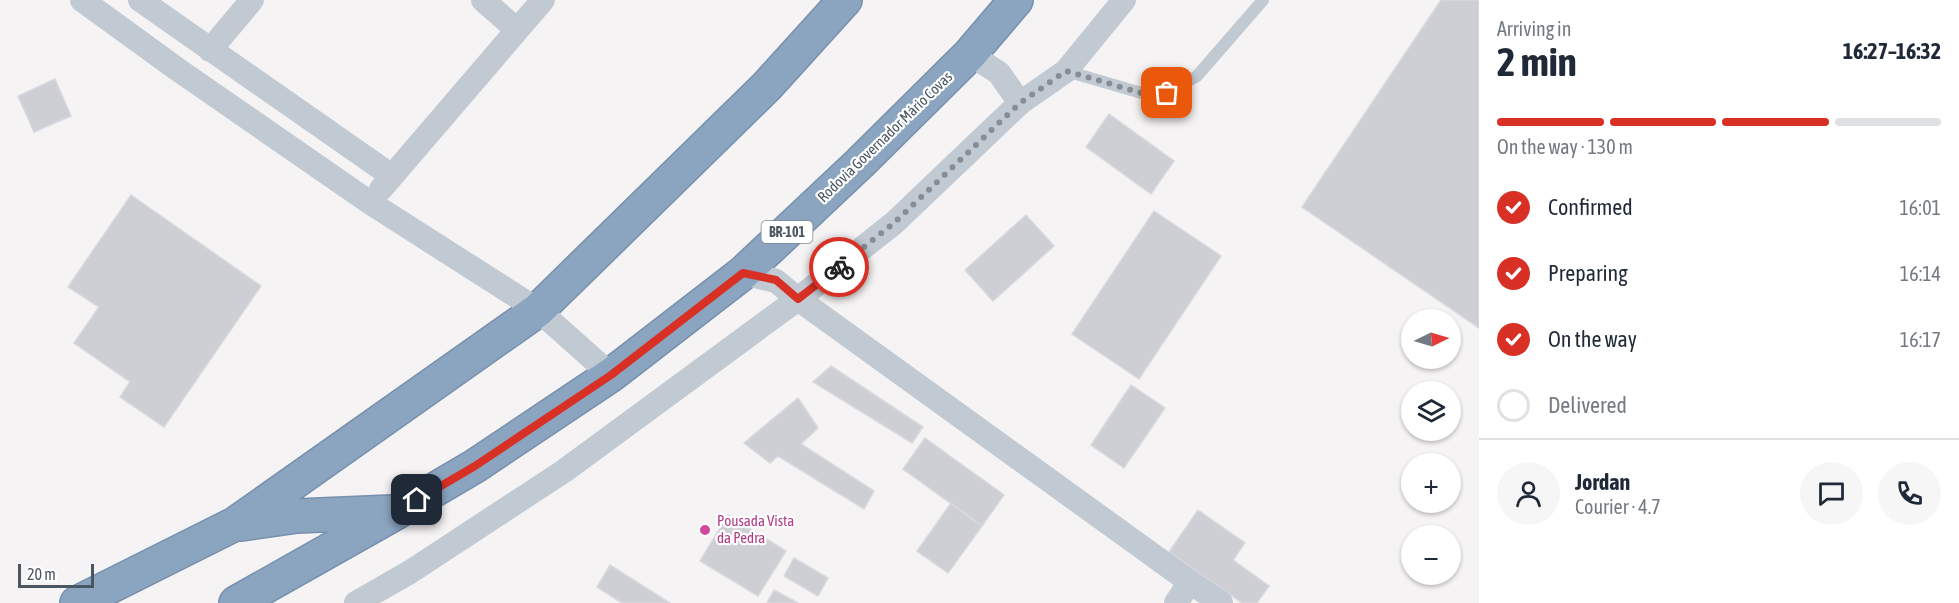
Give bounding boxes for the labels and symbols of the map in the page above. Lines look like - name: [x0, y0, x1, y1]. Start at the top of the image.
- pin: [1141, 67, 1192, 118]
- street label: Rodovia Governador Mário Covas: [814, 68, 955, 205]
- road number: BR-101: [762, 221, 812, 243]
- courier: [809, 237, 869, 297]
- north arrow: [1401, 309, 1461, 369]
- pin: [391, 474, 442, 525]
- place label: Pousada Vista da Pedra: [717, 512, 794, 546]
- marker: Pousada Vista da Pedra: [698, 523, 712, 537]
- scale bar: [18, 561, 94, 588]

